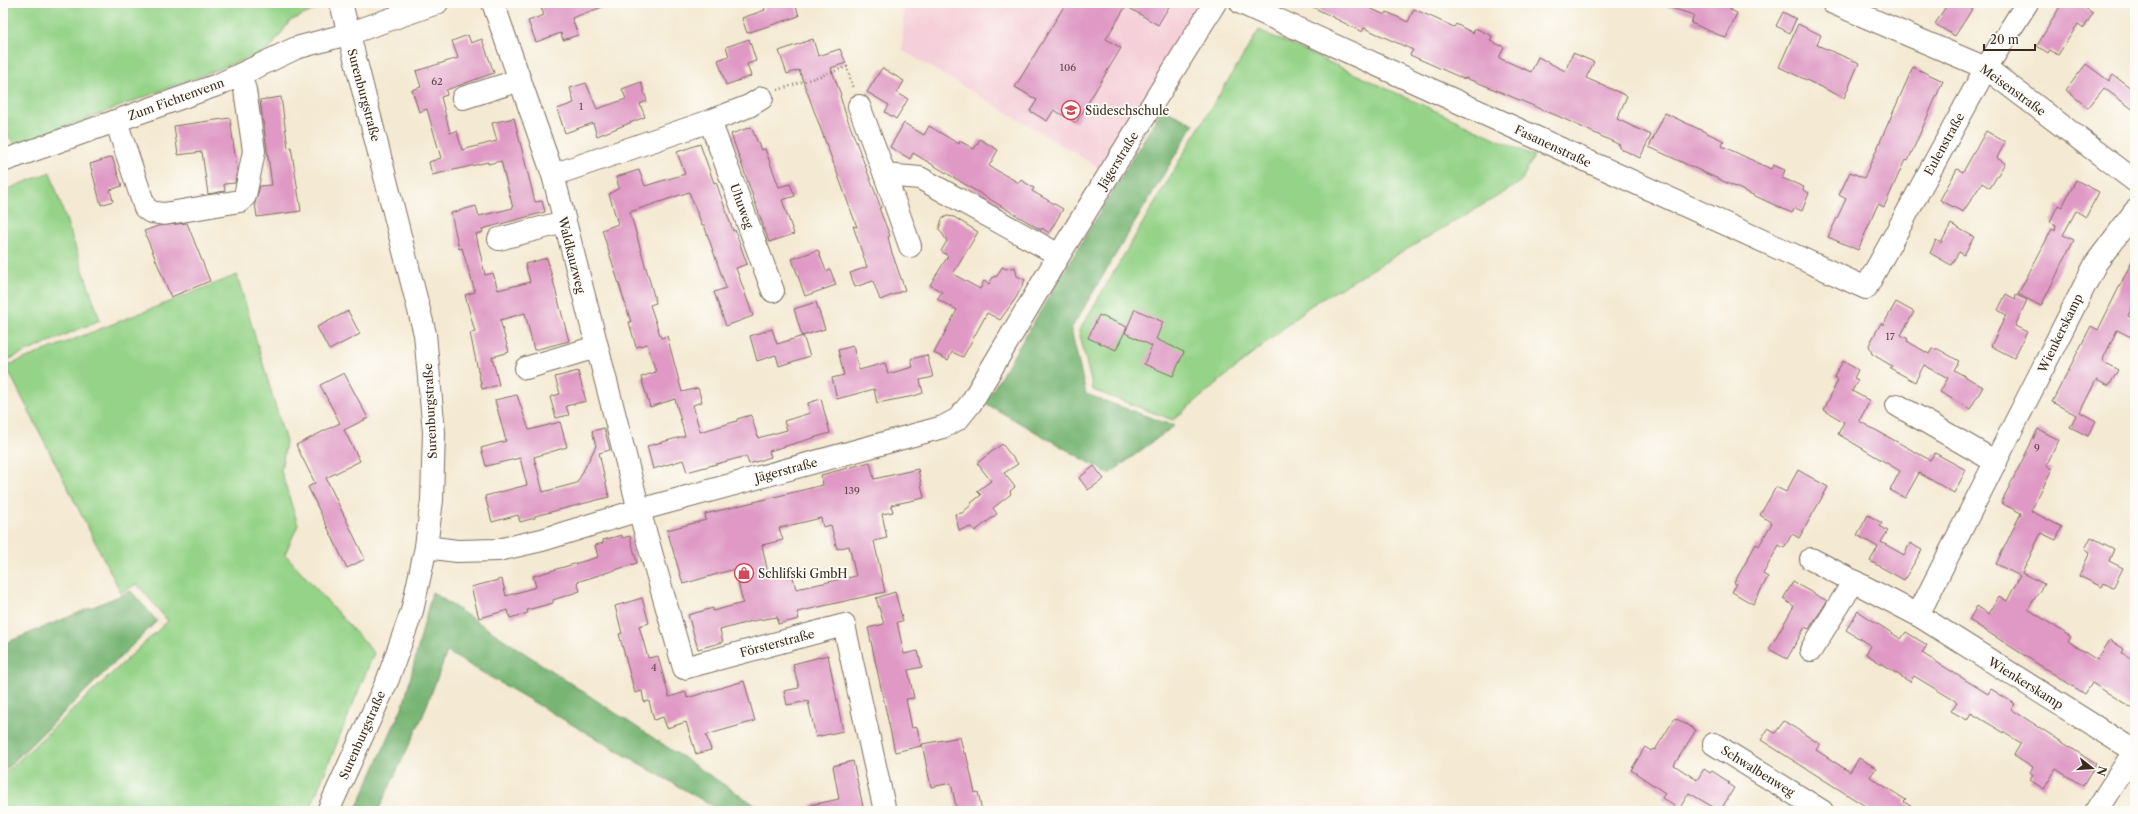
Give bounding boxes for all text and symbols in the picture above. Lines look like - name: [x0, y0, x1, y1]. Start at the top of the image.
- scale bar: [1984, 26, 2035, 52]
- text: 20 m: [1990, 32, 2019, 47]
- street label: Surenburgstraße: [344, 47, 384, 143]
- house number: 106: [1060, 61, 1076, 74]
- street label: Meisenstraße: [1977, 61, 2049, 119]
- street label: Zum Fichtenvenn: [126, 74, 227, 123]
- house number: 62: [431, 75, 443, 88]
- school or university icon: Südeschschule: [1060, 99, 1082, 121]
- house number: 1: [579, 100, 584, 113]
- place label: Südeschschule: [1085, 103, 1169, 118]
- street label: Eulenstraße: [1921, 110, 1967, 178]
- street label: Fasanenstraße: [1512, 122, 1594, 170]
- street label: Jägerstraße: [1094, 129, 1142, 193]
- street label: Uhuweg: [727, 181, 757, 231]
- street label: Waldkauzweg: [555, 214, 589, 296]
- street label: Wienkerskamp: [2034, 291, 2086, 376]
- house number: 17: [1885, 330, 1895, 343]
- street label: Surenburgstraße: [420, 363, 440, 459]
- house number: 9: [2034, 441, 2040, 454]
- street label: Jägerstraße: [751, 454, 819, 486]
- house number: 139: [844, 484, 860, 497]
- shop icon: Schlifski GmbH: [733, 562, 755, 584]
- place label: Schlifski GmbH: [758, 566, 848, 581]
- street label: Försterstraße: [738, 626, 816, 660]
- street label: Wienkerskamp: [1985, 653, 2066, 712]
- house number: 4: [651, 661, 657, 674]
- street label: Surenburgstraße: [336, 688, 388, 782]
- street label: Schwalbenweg: [1718, 742, 1798, 800]
- north arrow: [2072, 748, 2112, 788]
- text: N: [2093, 764, 2110, 778]

